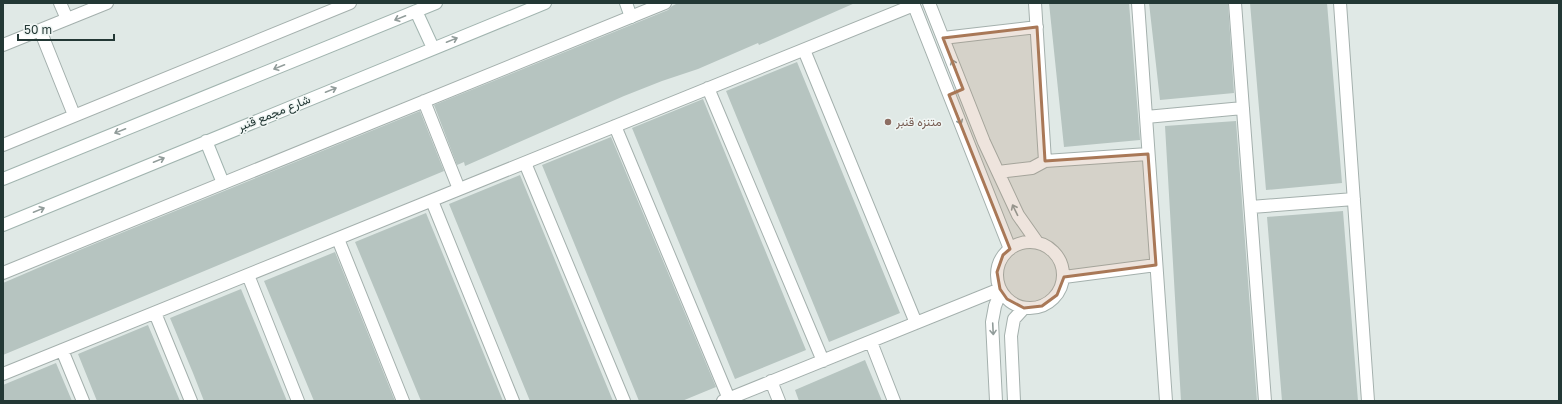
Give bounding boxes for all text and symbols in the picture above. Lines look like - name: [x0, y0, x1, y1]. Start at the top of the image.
- one-way arrow: [394, 14, 406, 22]
- scale bar: [18, 16, 114, 42]
- text: 50 m: [24, 22, 52, 37]
- one-way arrow: [445, 36, 457, 44]
- one-way arrow: [949, 59, 957, 71]
- one-way arrow: [274, 63, 286, 71]
- one-way arrow: [325, 85, 337, 93]
- street label: شارع مجمع قنبر: [234, 91, 313, 136]
- one-way arrow: [956, 113, 964, 125]
- place label: متنزه قنبر: [895, 114, 942, 130]
- marker: متنزه قنبر: [883, 117, 893, 127]
- one-way arrow: [114, 128, 126, 136]
- one-way arrow: [153, 156, 165, 164]
- one-way arrow: [1011, 204, 1018, 216]
- one-way arrow: [33, 205, 45, 213]
- one-way arrow: [989, 322, 996, 335]

